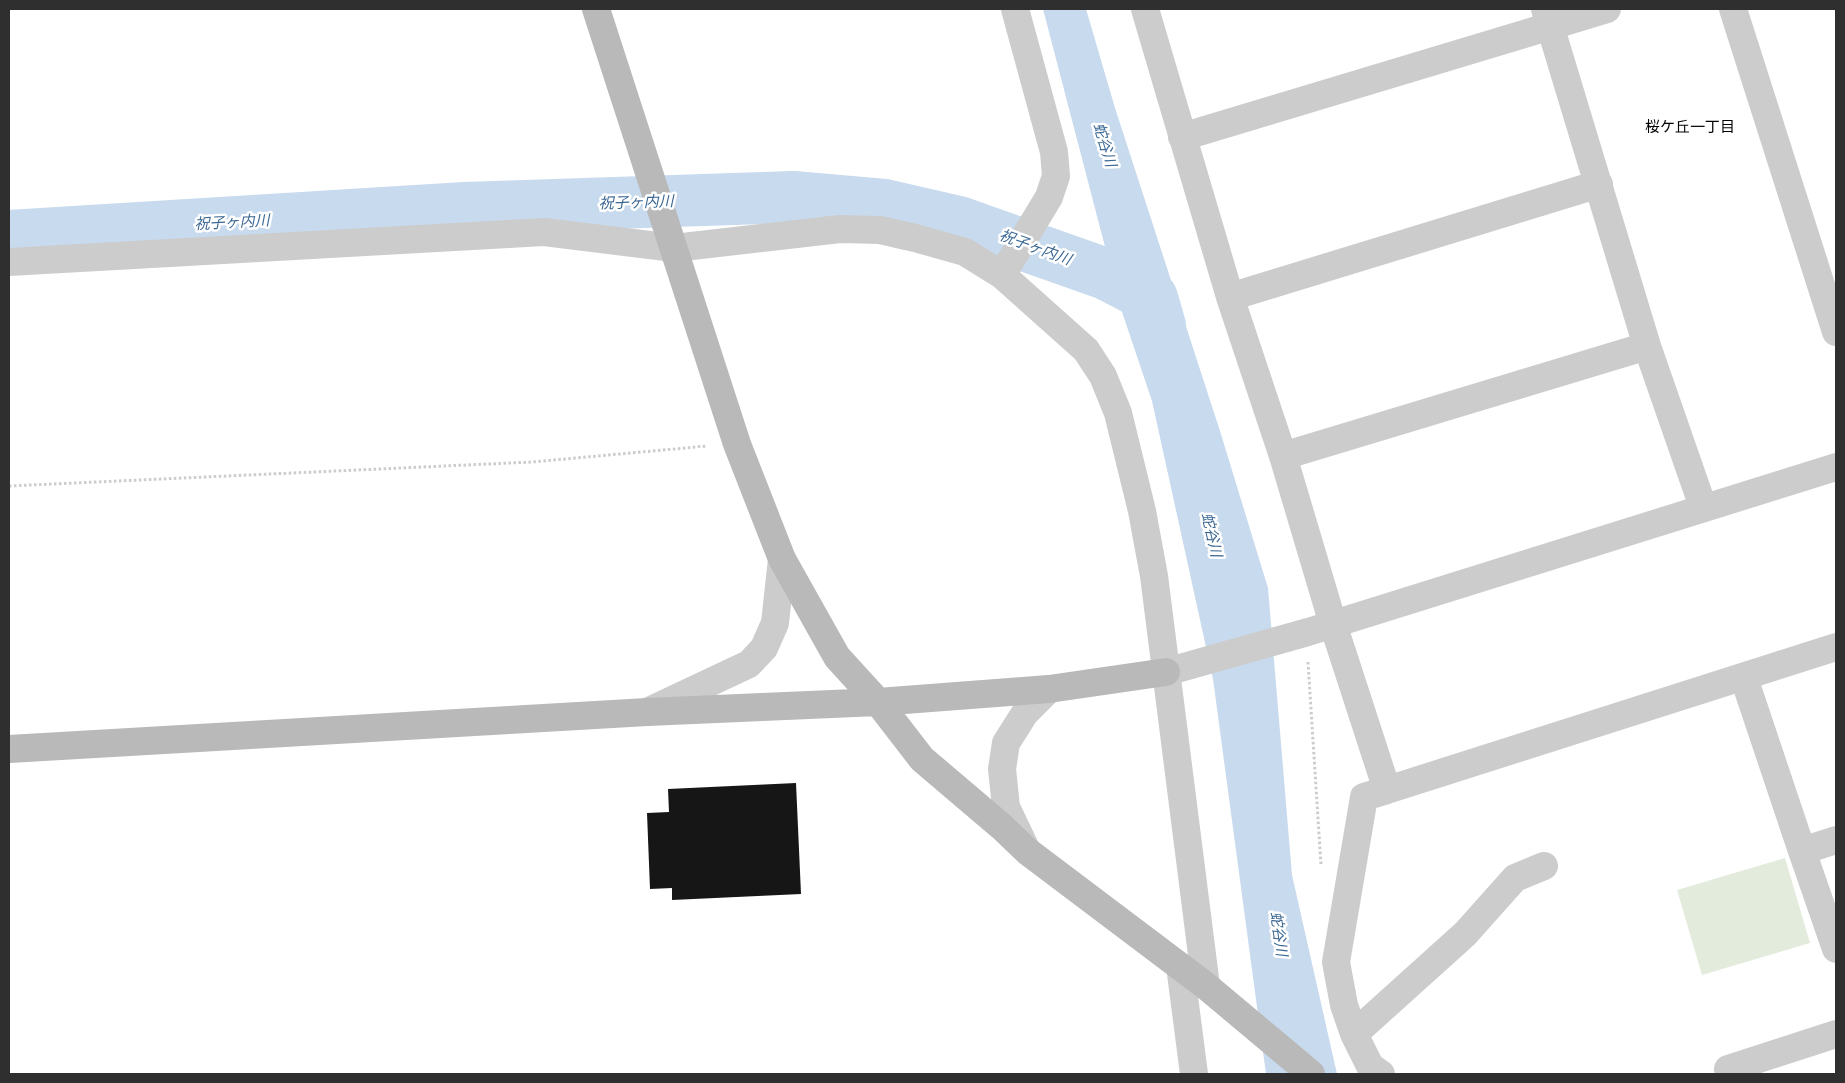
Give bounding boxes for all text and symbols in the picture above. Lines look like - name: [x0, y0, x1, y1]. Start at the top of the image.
- district label: 桜ケ丘一丁目: [1645, 119, 1735, 137]
- water label: 蛇谷川: [1089, 121, 1119, 169]
- water label: 祝子ヶ内川: [598, 193, 674, 213]
- water label: 祝子ヶ内川: [194, 212, 270, 234]
- water label: 祝子ヶ内川: [997, 227, 1073, 269]
- water label: 蛇谷川: [1197, 511, 1225, 559]
- water label: 蛇谷川: [1266, 910, 1290, 958]

